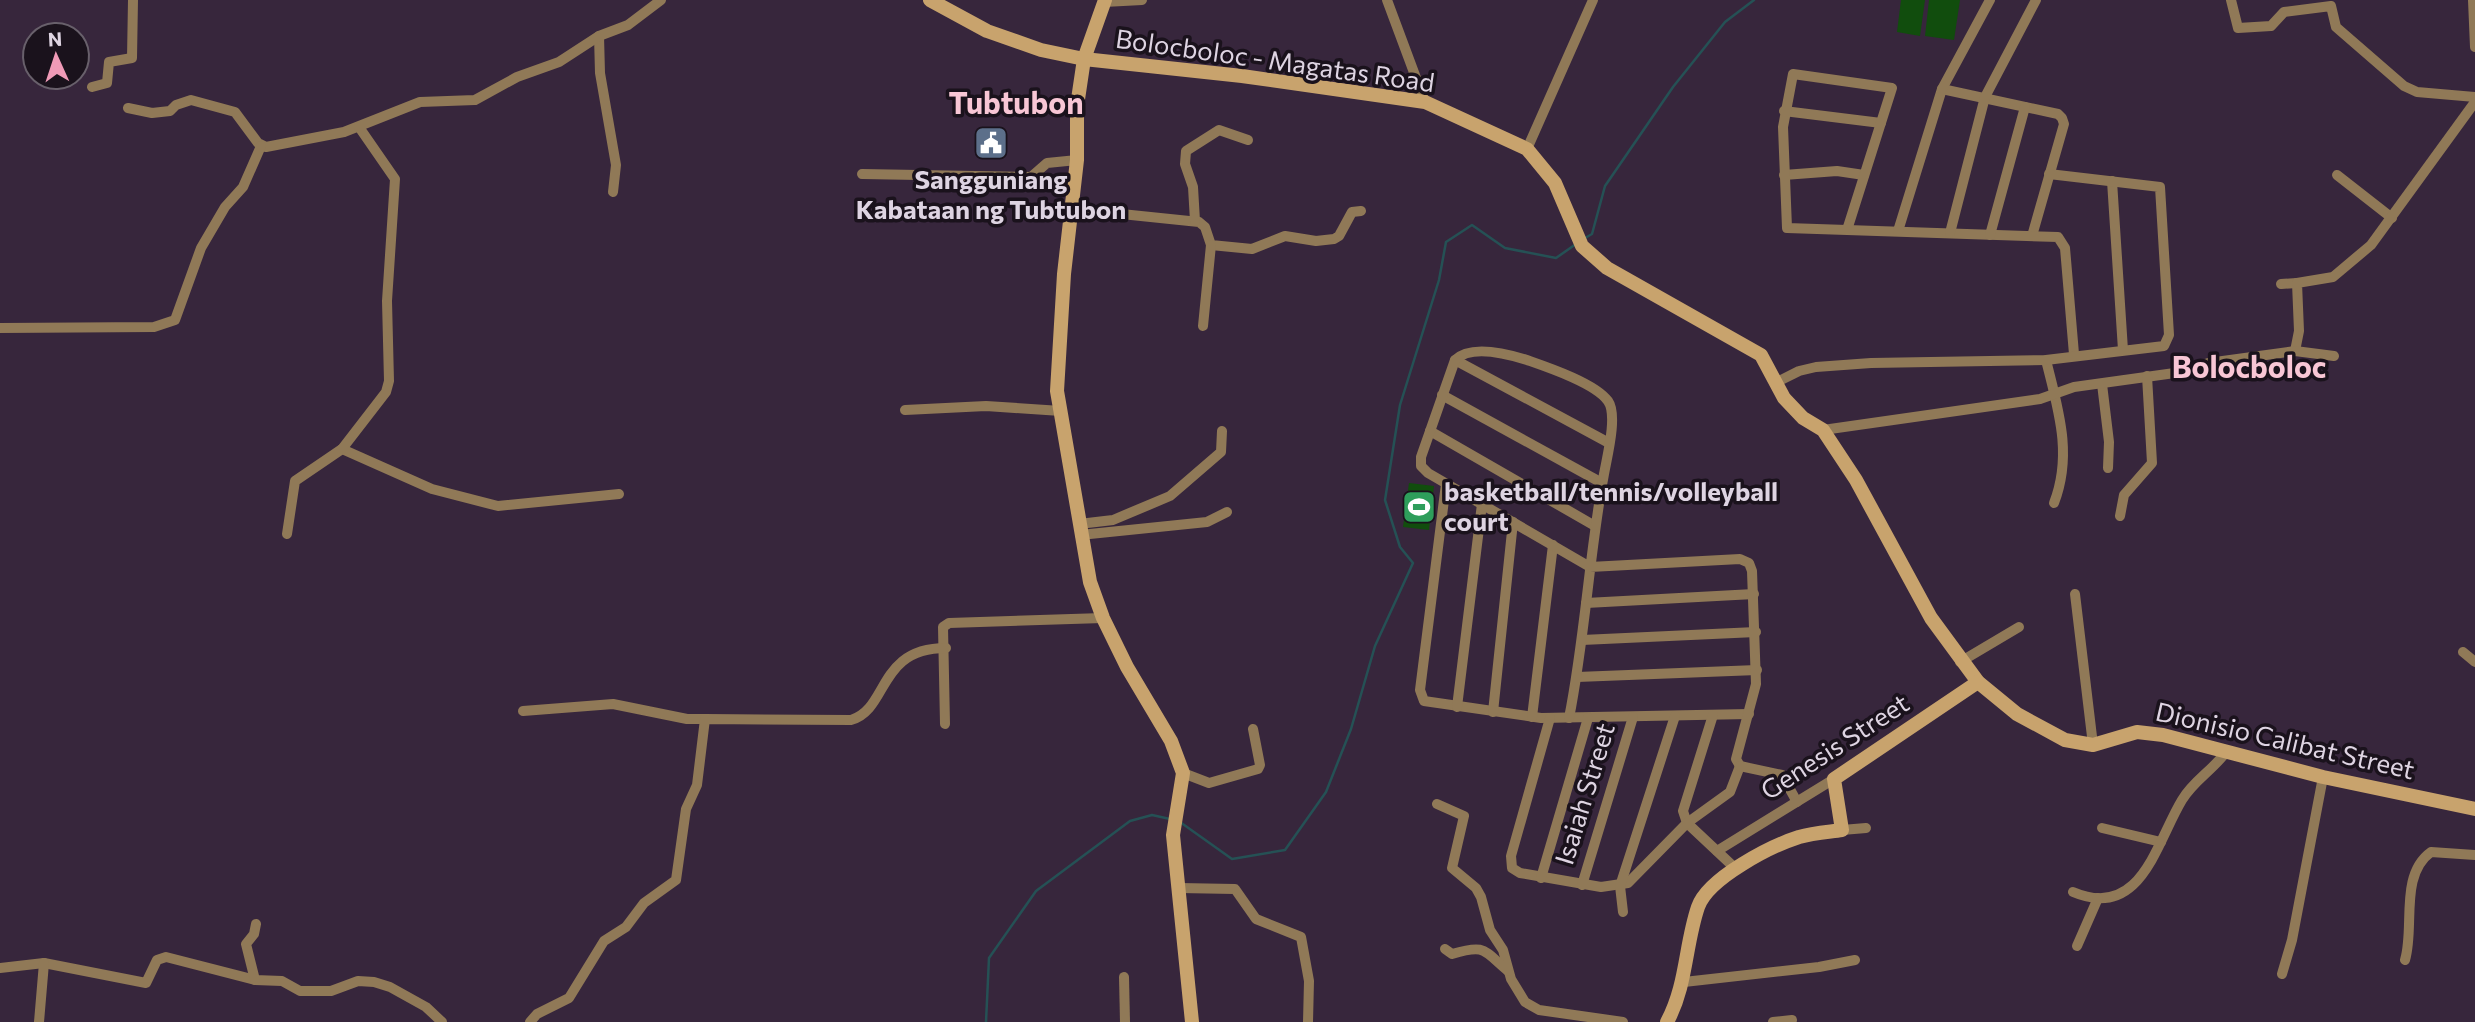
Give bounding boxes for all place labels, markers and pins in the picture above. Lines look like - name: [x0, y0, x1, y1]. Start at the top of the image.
- public building icon: Sangguniang Kabataan ng Tubtubon: [972, 124, 1010, 162]
- place label: Sangguniang Kabataan ng Tubtubon: [856, 163, 1126, 224]
- place label: basketball/tennis/volleyball court: [1444, 475, 1778, 536]
- sports icon: basketball/tennis/volleyball court: [1400, 488, 1438, 526]

